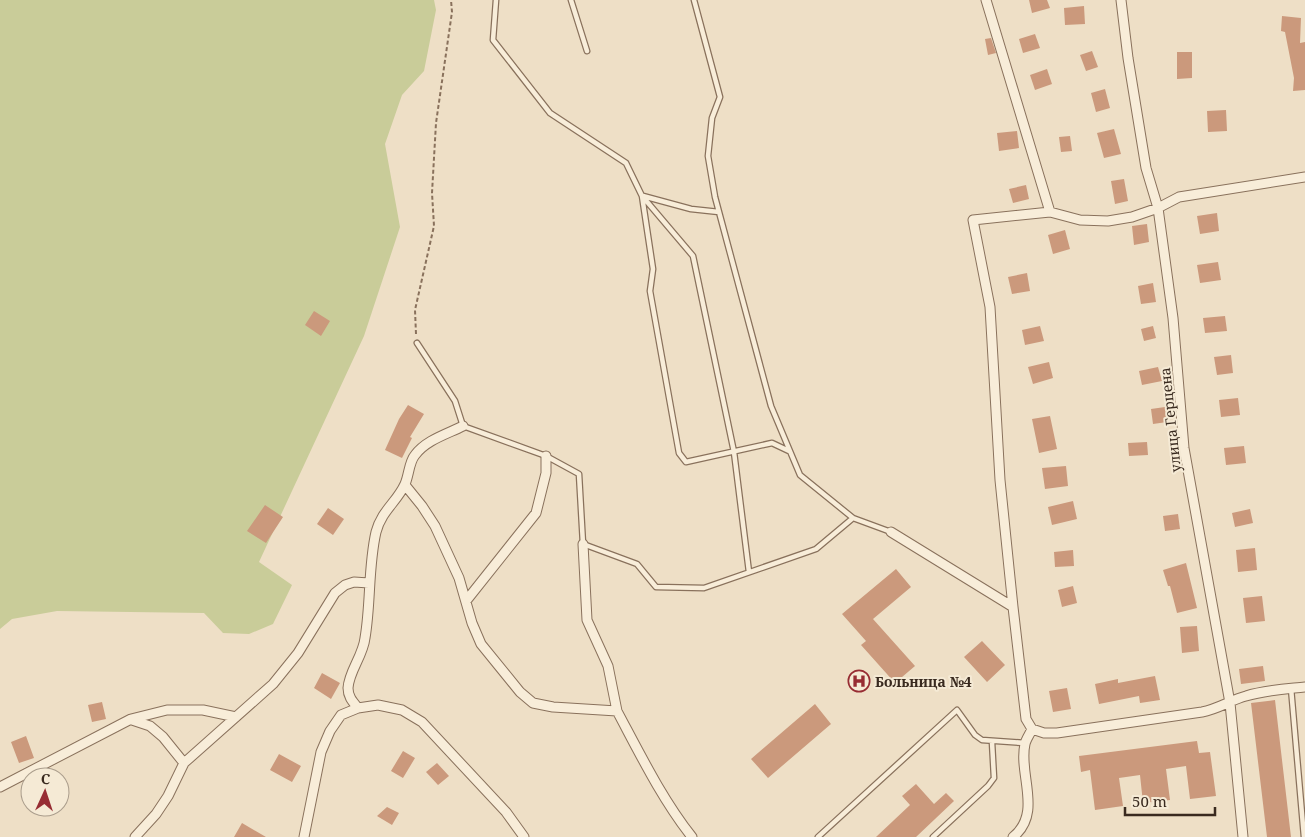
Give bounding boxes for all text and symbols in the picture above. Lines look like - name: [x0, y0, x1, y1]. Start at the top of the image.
- street label: улица Герцена: [1155, 367, 1185, 473]
- hospital icon: Больница №4: [847, 669, 871, 693]
- place label: Больница №4: [875, 672, 972, 691]
- north arrow: [20, 767, 70, 817]
- text: С: [41, 769, 51, 788]
- scale bar: [1125, 784, 1215, 816]
- text: 50 m: [1132, 791, 1167, 811]

